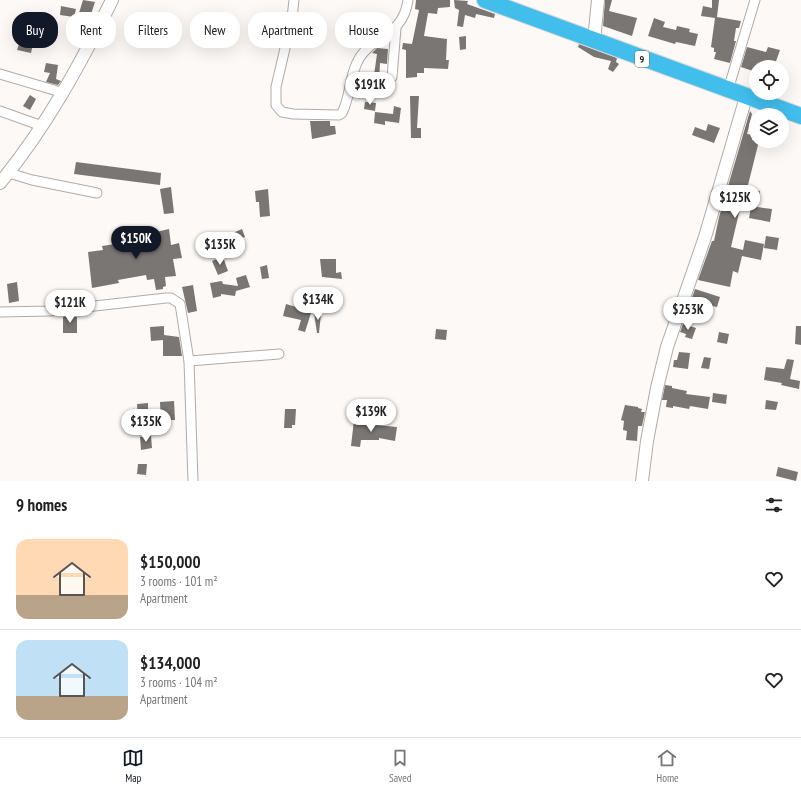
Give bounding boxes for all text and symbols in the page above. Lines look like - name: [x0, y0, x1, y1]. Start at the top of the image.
- chip: Buy: [12, 12, 58, 48]
- chip: Rent: [66, 12, 116, 48]
- chip: Filters: [124, 12, 182, 48]
- chip: New: [190, 12, 240, 48]
- chip: Apartment: [248, 12, 327, 48]
- chip: House: [335, 12, 393, 48]
- road number: 9: [635, 51, 649, 67]
- map controls: [749, 60, 789, 148]
- button: locate: [749, 60, 789, 100]
- pin: $191K: [342, 72, 398, 106]
- text: $191K: [354, 76, 386, 93]
- button: layers: [749, 108, 789, 148]
- pin: $125K: [707, 185, 763, 219]
- text: $125K: [719, 189, 751, 206]
- pin: $150K: [108, 226, 164, 260]
- text: $150K: [120, 230, 152, 247]
- pin: $135K: [192, 232, 248, 266]
- text: $135K: [204, 236, 236, 253]
- pin: $134K: [290, 287, 346, 321]
- pin: $121K: [42, 290, 98, 324]
- text: $134K: [302, 291, 334, 308]
- text: $121K: [54, 294, 86, 311]
- pin: $253K: [660, 297, 716, 331]
- text: $253K: [672, 301, 704, 318]
- pin: $139K: [343, 399, 399, 433]
- text: $139K: [355, 403, 387, 420]
- pin: $135K: [118, 409, 174, 443]
- text: $135K: [130, 413, 162, 430]
- text: 9 homes: [16, 494, 67, 516]
- icon: filters: [763, 494, 785, 516]
- text: $150,000: [140, 551, 201, 573]
- icon: home: [48, 555, 96, 603]
- icon: heart: [763, 568, 785, 590]
- text: 3 rooms · 101 m²: [140, 573, 218, 590]
- text: Apartment: [140, 590, 188, 607]
- text: $134,000: [140, 652, 201, 674]
- icon: home: [48, 656, 96, 704]
- icon: heart: [763, 669, 785, 691]
- text: 3 rooms · 104 m²: [140, 674, 218, 691]
- text: Apartment: [140, 691, 188, 708]
- tab: Map: [122, 747, 144, 785]
- tab: Saved: [389, 747, 412, 785]
- tab: Home: [656, 747, 679, 785]

